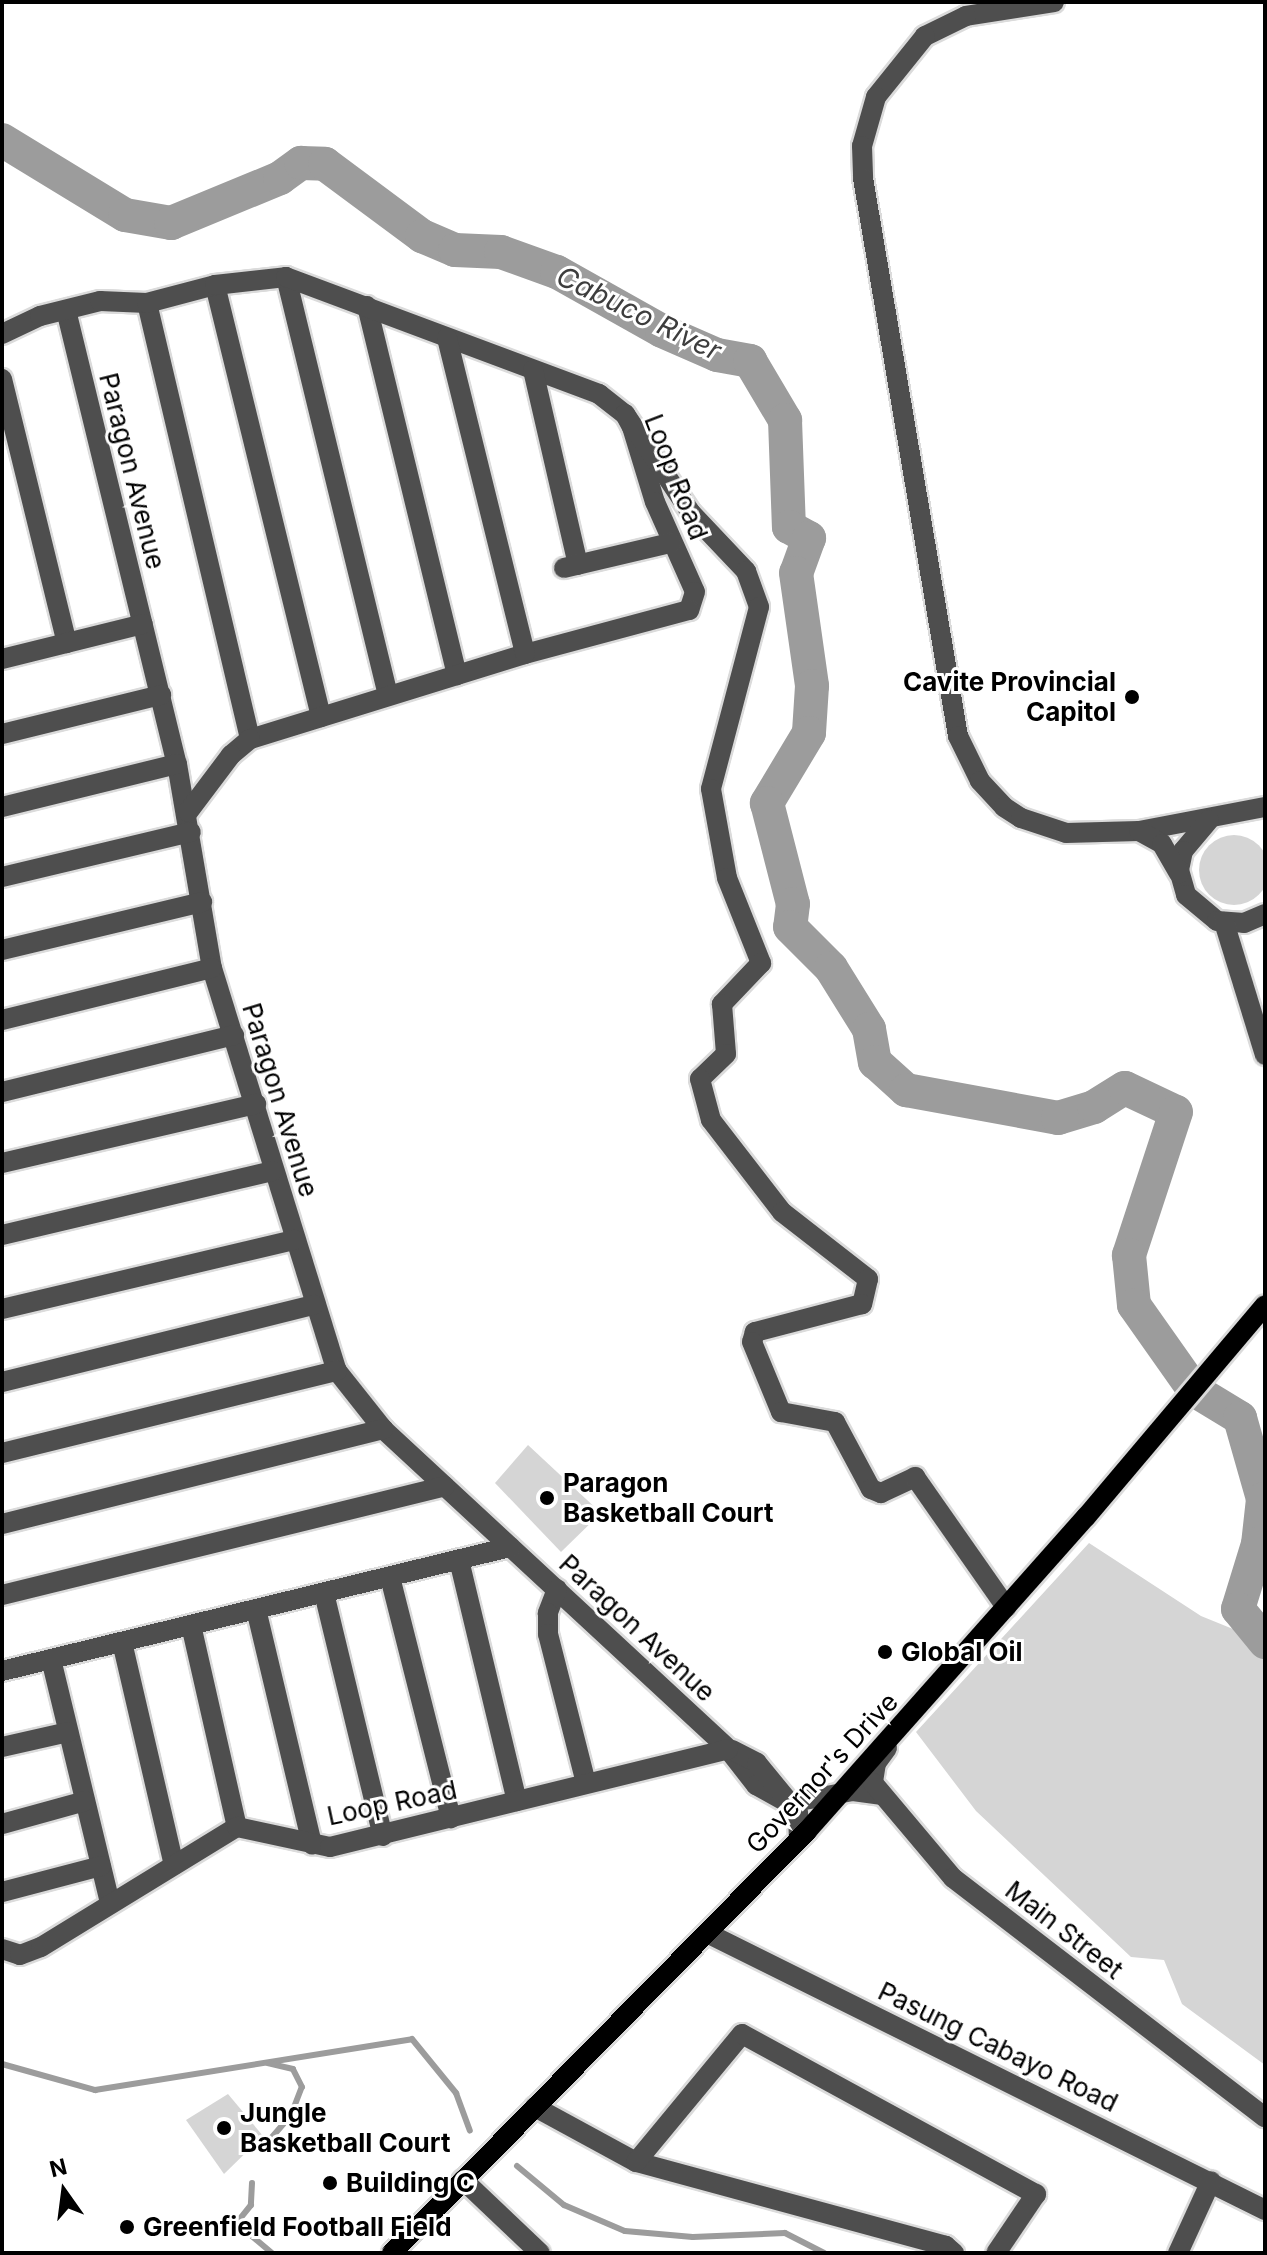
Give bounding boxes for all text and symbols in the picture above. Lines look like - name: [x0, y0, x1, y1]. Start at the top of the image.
- water label: Cabuco River: [551, 259, 727, 367]
- street label: Paragon Avenue: [93, 370, 171, 572]
- street label: Loop Road: [638, 410, 714, 544]
- place label: Cavite Provincial Capitol: [903, 666, 1116, 728]
- marker: Cavite Provincial Capitol: [1123, 688, 1141, 706]
- street label: Paragon Avenue: [236, 999, 324, 1201]
- place label: Paragon Basketball Court: [563, 1467, 773, 1528]
- marker: Paragon Basketball Court: [538, 1489, 556, 1507]
- street label: Paragon Avenue: [553, 1548, 721, 1708]
- place label: Global Oil: [901, 1636, 1023, 1668]
- marker: Global Oil: [876, 1643, 894, 1661]
- street label: Governor's Drive: [740, 1686, 904, 1860]
- street label: Loop Road: [324, 1774, 460, 1832]
- street label: Main Street: [999, 1874, 1129, 1986]
- street label: Pasung Cabayo Road: [873, 1975, 1123, 2119]
- place label: Jungle Basketball Court: [240, 2097, 450, 2158]
- marker: Jungle Basketball Court: [215, 2119, 233, 2137]
- north arrow: [24, 2151, 104, 2231]
- text: N: [47, 2153, 69, 2182]
- place label: Building C: [346, 2167, 475, 2199]
- marker: Building C: [321, 2174, 339, 2192]
- place label: Greenfield Football Field: [143, 2211, 452, 2243]
- marker: Greenfield Football Field: [118, 2218, 136, 2236]

